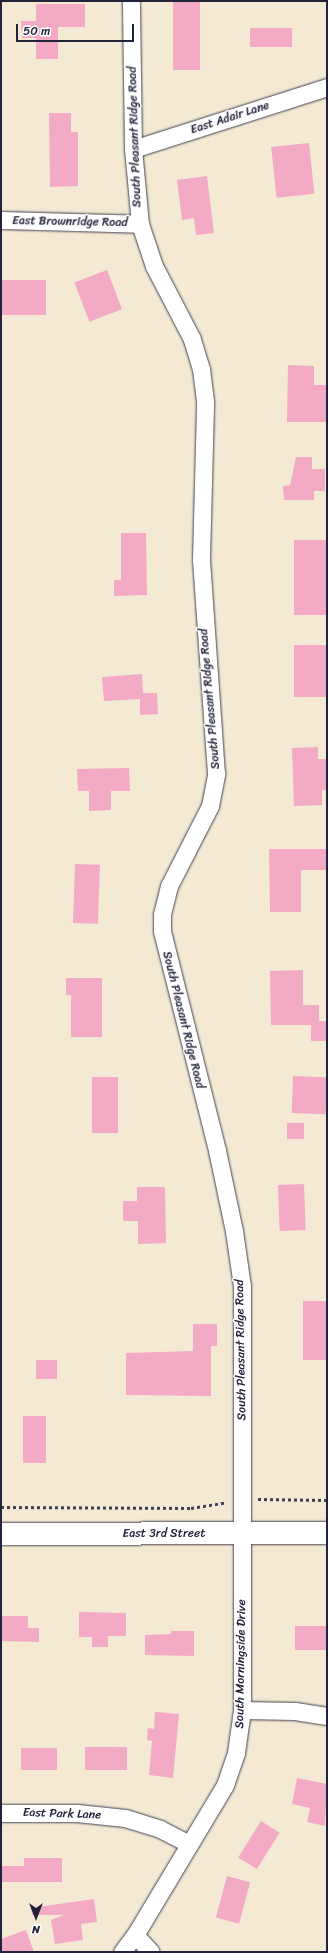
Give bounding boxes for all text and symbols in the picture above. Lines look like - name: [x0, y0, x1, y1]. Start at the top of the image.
- scale bar: [18, 16, 136, 42]
- text: 50 m: [23, 20, 50, 42]
- street label: South Pleasant Ridge Road: [125, 66, 145, 208]
- street label: East Adair Lane: [189, 98, 271, 138]
- street label: East Brownridge Road: [12, 214, 128, 230]
- street label: South Pleasant Ridge Road: [197, 628, 223, 770]
- street label: South Pleasant Ridge Road: [159, 949, 207, 1091]
- street label: South Pleasant Ridge Road: [233, 1279, 249, 1421]
- street label: East 3rd Street: [123, 1527, 205, 1541]
- street label: South Morningside Drive: [233, 1599, 249, 1729]
- street label: East Park Lane: [23, 1805, 101, 1823]
- north arrow: [16, 1897, 56, 1937]
- text: N: [32, 1920, 40, 1939]

